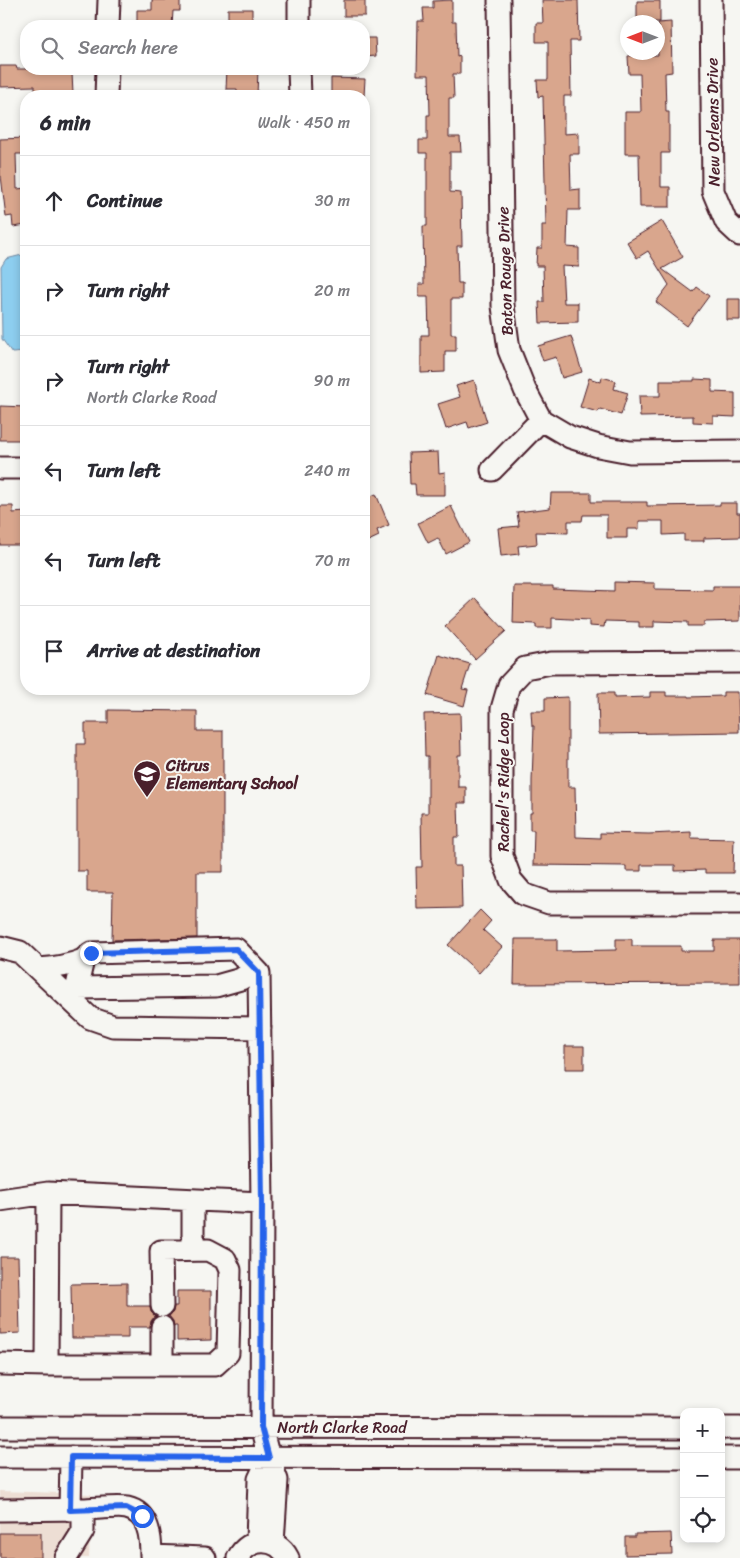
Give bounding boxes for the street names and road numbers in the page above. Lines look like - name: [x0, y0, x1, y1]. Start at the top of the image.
- street label: New Orleans Drive: [697, 57, 729, 187]
- street label: Baton Rouge Drive: [488, 206, 522, 336]
- street label: Rachel's Ridge Loop: [489, 712, 518, 852]
- street label: North Clarke Road: [277, 1413, 408, 1442]

